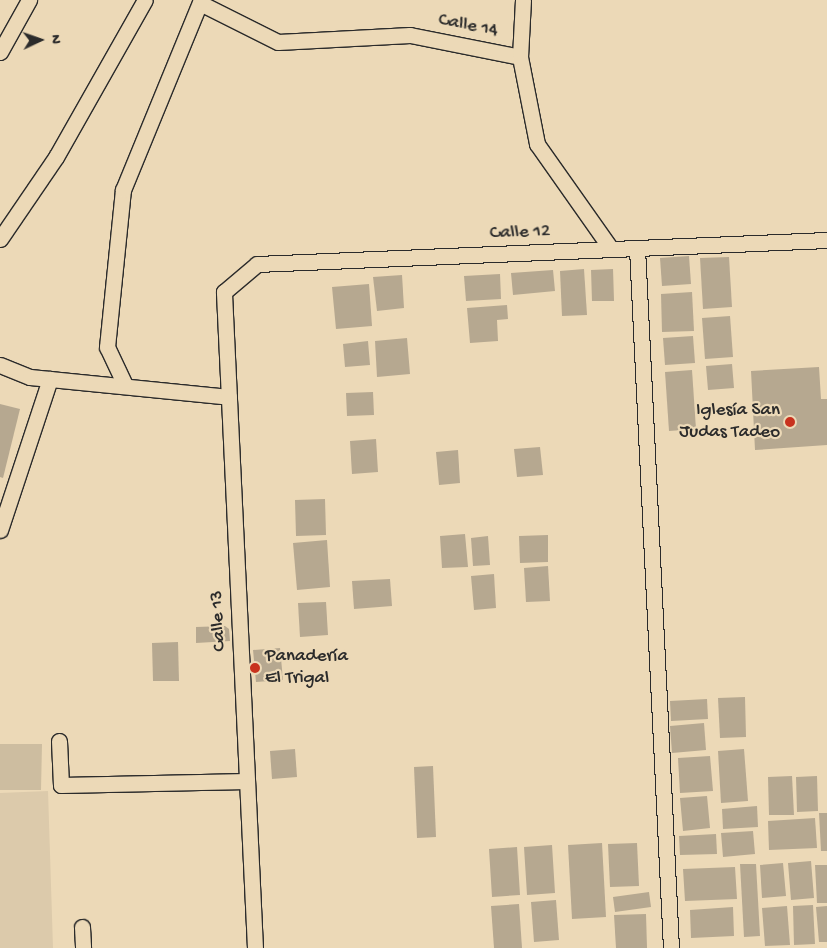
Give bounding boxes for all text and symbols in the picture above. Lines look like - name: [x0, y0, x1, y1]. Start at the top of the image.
- street label: Calle 14: [436, 9, 500, 43]
- north arrow: [15, 15, 65, 65]
- text: N: [47, 34, 64, 44]
- street label: Calle 12: [489, 221, 551, 245]
- place label: Iglesía San Judas Tadeo: [679, 400, 780, 444]
- marker: Iglesía San Judas Tadeo: [784, 416, 796, 428]
- street label: Calle 13: [206, 590, 232, 652]
- place label: Panadería El Trigal: [265, 646, 348, 690]
- marker: Panadería El Trigal: [249, 662, 261, 674]

